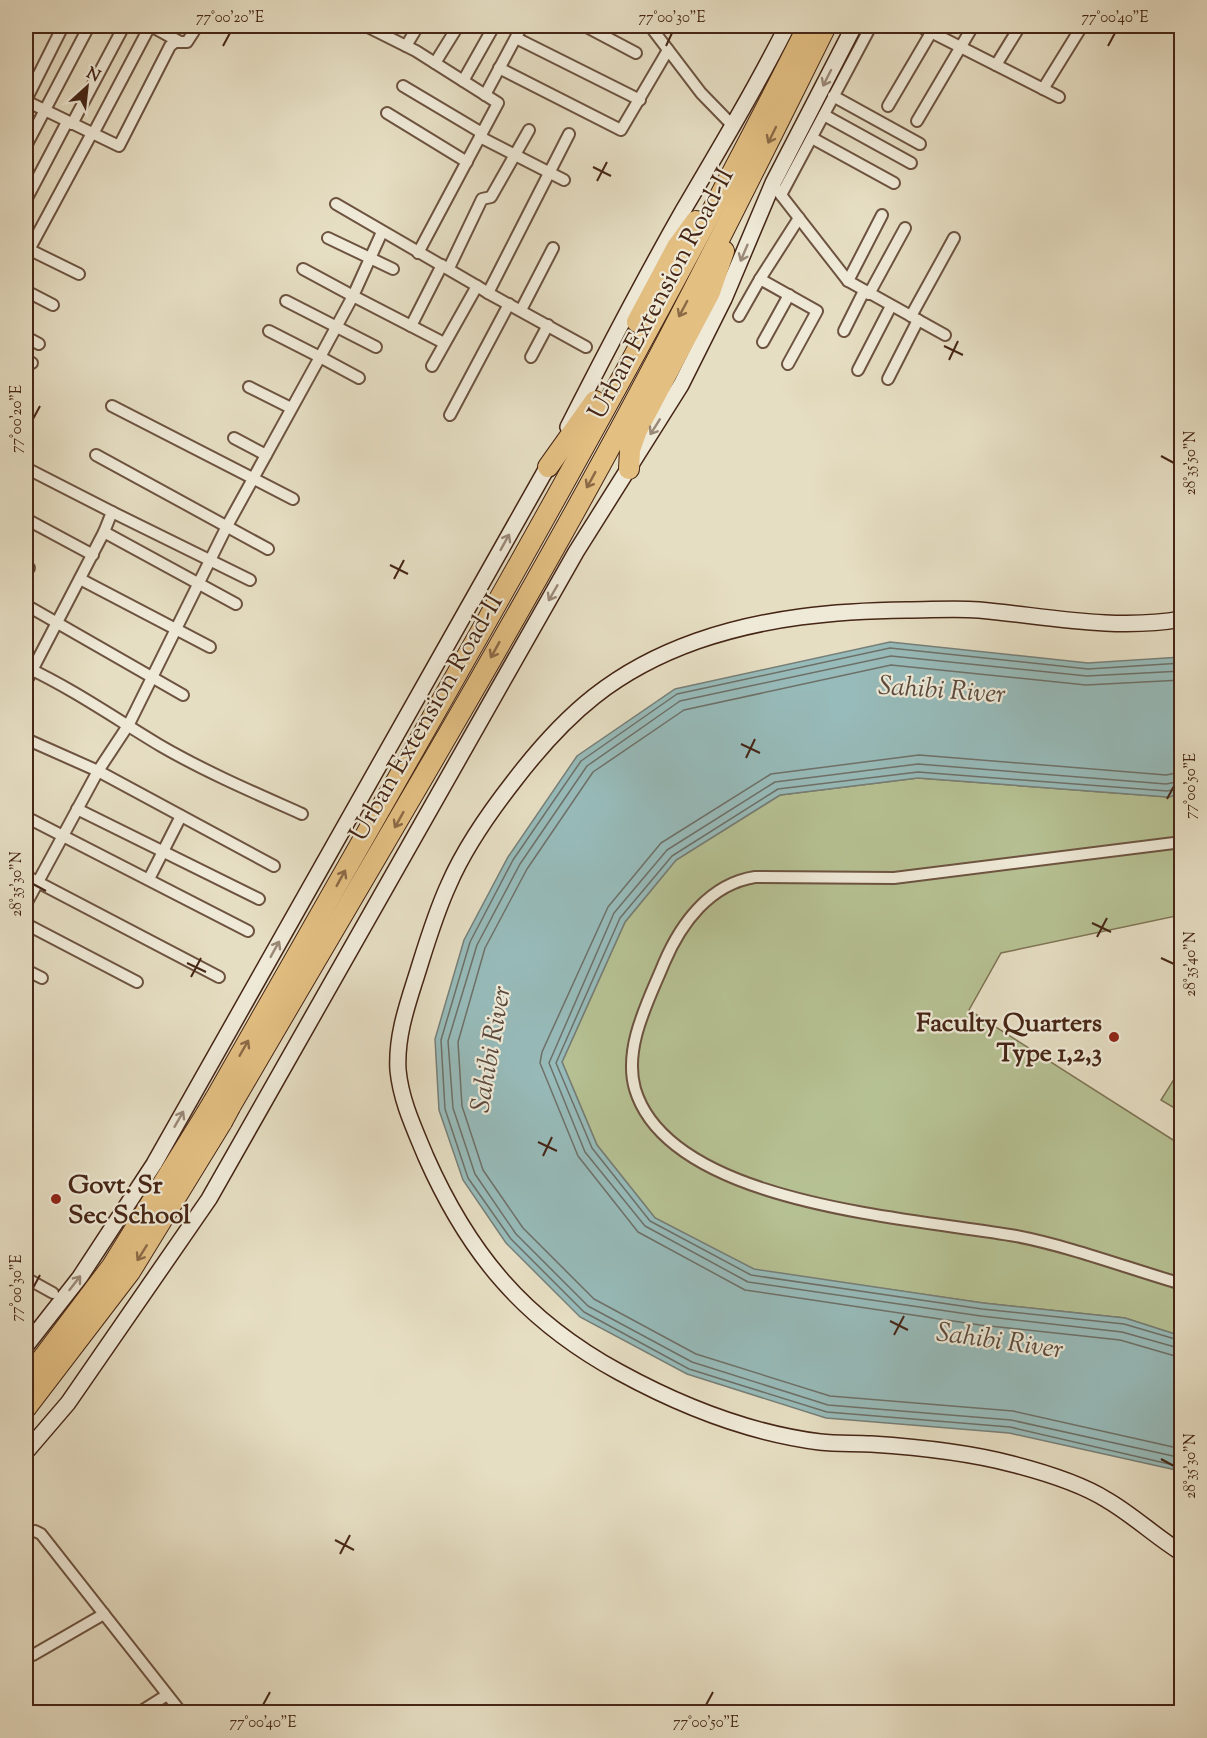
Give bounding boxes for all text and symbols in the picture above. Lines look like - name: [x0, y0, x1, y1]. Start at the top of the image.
- text: 77°00'20"E: [196, 8, 264, 29]
- text: 77°00'30"E: [639, 8, 705, 29]
- text: 77°00'40"E: [1082, 8, 1148, 29]
- north arrow: [57, 57, 117, 117]
- text: N: [82, 63, 104, 89]
- one-way arrow: [821, 68, 833, 86]
- one-way arrow: [766, 125, 778, 143]
- street label: Urban Extension Road-II: [580, 161, 745, 427]
- one-way arrow: [738, 244, 749, 262]
- one-way arrow: [677, 299, 688, 317]
- text: 77°00'20"E: [7, 385, 28, 453]
- one-way arrow: [648, 418, 660, 435]
- text: 28°35'50"N: [1181, 431, 1202, 495]
- one-way arrow: [585, 471, 596, 489]
- one-way arrow: [500, 534, 512, 551]
- one-way arrow: [547, 584, 559, 601]
- street label: Urban Extension Road-II: [341, 587, 514, 849]
- one-way arrow: [489, 641, 501, 658]
- water label: Sahibi River: [877, 668, 1007, 715]
- text: 77°00'50"E: [1181, 753, 1202, 819]
- one-way arrow: [393, 811, 405, 828]
- text: 28°35'30"N: [7, 851, 28, 917]
- one-way arrow: [335, 870, 347, 887]
- text: 28°35'40"N: [1181, 931, 1202, 997]
- one-way arrow: [270, 941, 282, 958]
- water label: Sahibi River: [462, 983, 523, 1116]
- place label: Faculty Quarters Type 1,2,3: [916, 1006, 1102, 1073]
- marker: Faculty Quarters Type 1,2,3: [1107, 1030, 1121, 1044]
- one-way arrow: [238, 1040, 250, 1057]
- one-way arrow: [174, 1111, 186, 1128]
- place label: Govt. Sr Sec School: [68, 1168, 191, 1235]
- marker: Govt. Sr Sec School: [49, 1192, 63, 1206]
- one-way arrow: [135, 1245, 148, 1262]
- text: 77°00'30"E: [7, 1255, 28, 1321]
- one-way arrow: [68, 1276, 81, 1292]
- water label: Sahibi River: [934, 1314, 1066, 1371]
- text: 28°35'30"N: [1181, 1433, 1202, 1499]
- text: 77°00'40"E: [230, 1713, 296, 1734]
- text: 77°00'50"E: [673, 1713, 739, 1734]

